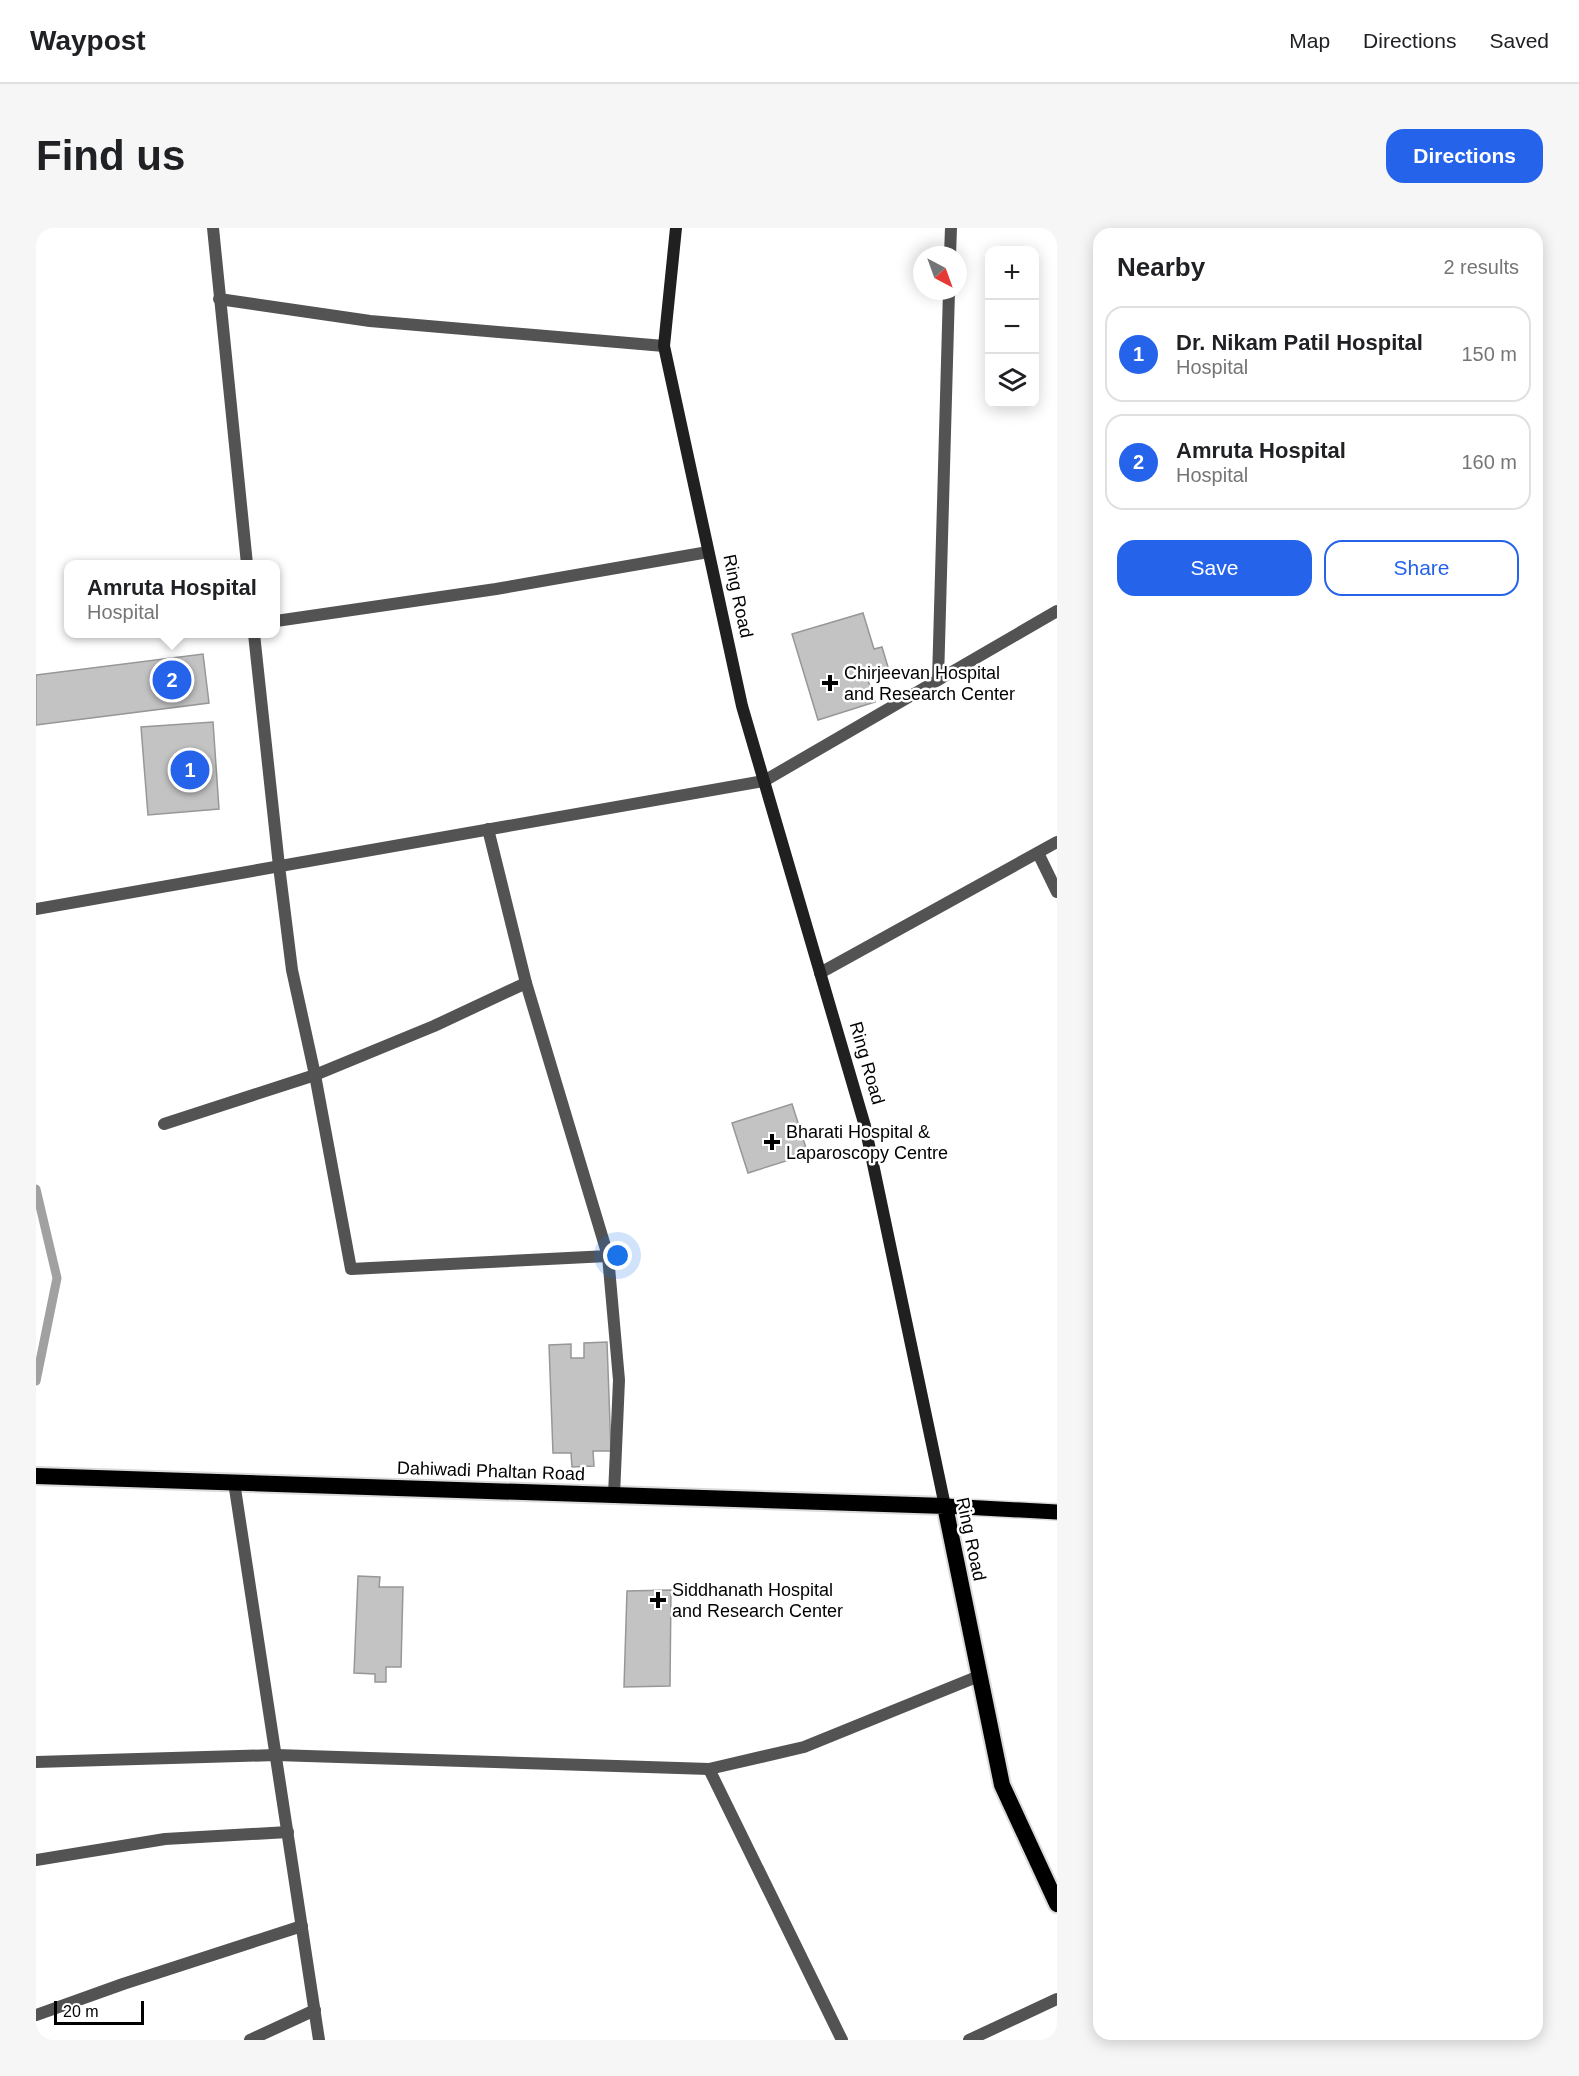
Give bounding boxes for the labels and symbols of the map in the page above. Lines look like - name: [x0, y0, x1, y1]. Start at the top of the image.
- north arrow: [913, 246, 967, 300]
- street label: Ring Road: [719, 552, 757, 640]
- pin: 2: [152, 658, 192, 702]
- place label: Chirjeevan Hospital and Research Center: [844, 663, 1015, 704]
- marker: Chirjeevan Hospital and Research Center: [821, 674, 839, 692]
- pin: 1: [170, 748, 210, 792]
- street label: Ring Road: [846, 1019, 888, 1107]
- place label: Bharati Hospital & Laparoscopy Centre: [786, 1122, 948, 1163]
- marker: Bharati Hospital & Laparoscopy Centre: [763, 1133, 781, 1151]
- your location: [603, 1241, 632, 1270]
- street label: Dahiwadi Phaltan Road: [397, 1458, 585, 1484]
- street label: Ring Road: [952, 1495, 990, 1583]
- place label: Siddhanath Hospital and Research Center: [672, 1580, 843, 1621]
- marker: Siddhanath Hospital and Research Center: [649, 1591, 667, 1609]
- scale bar: [54, 1998, 144, 2026]

